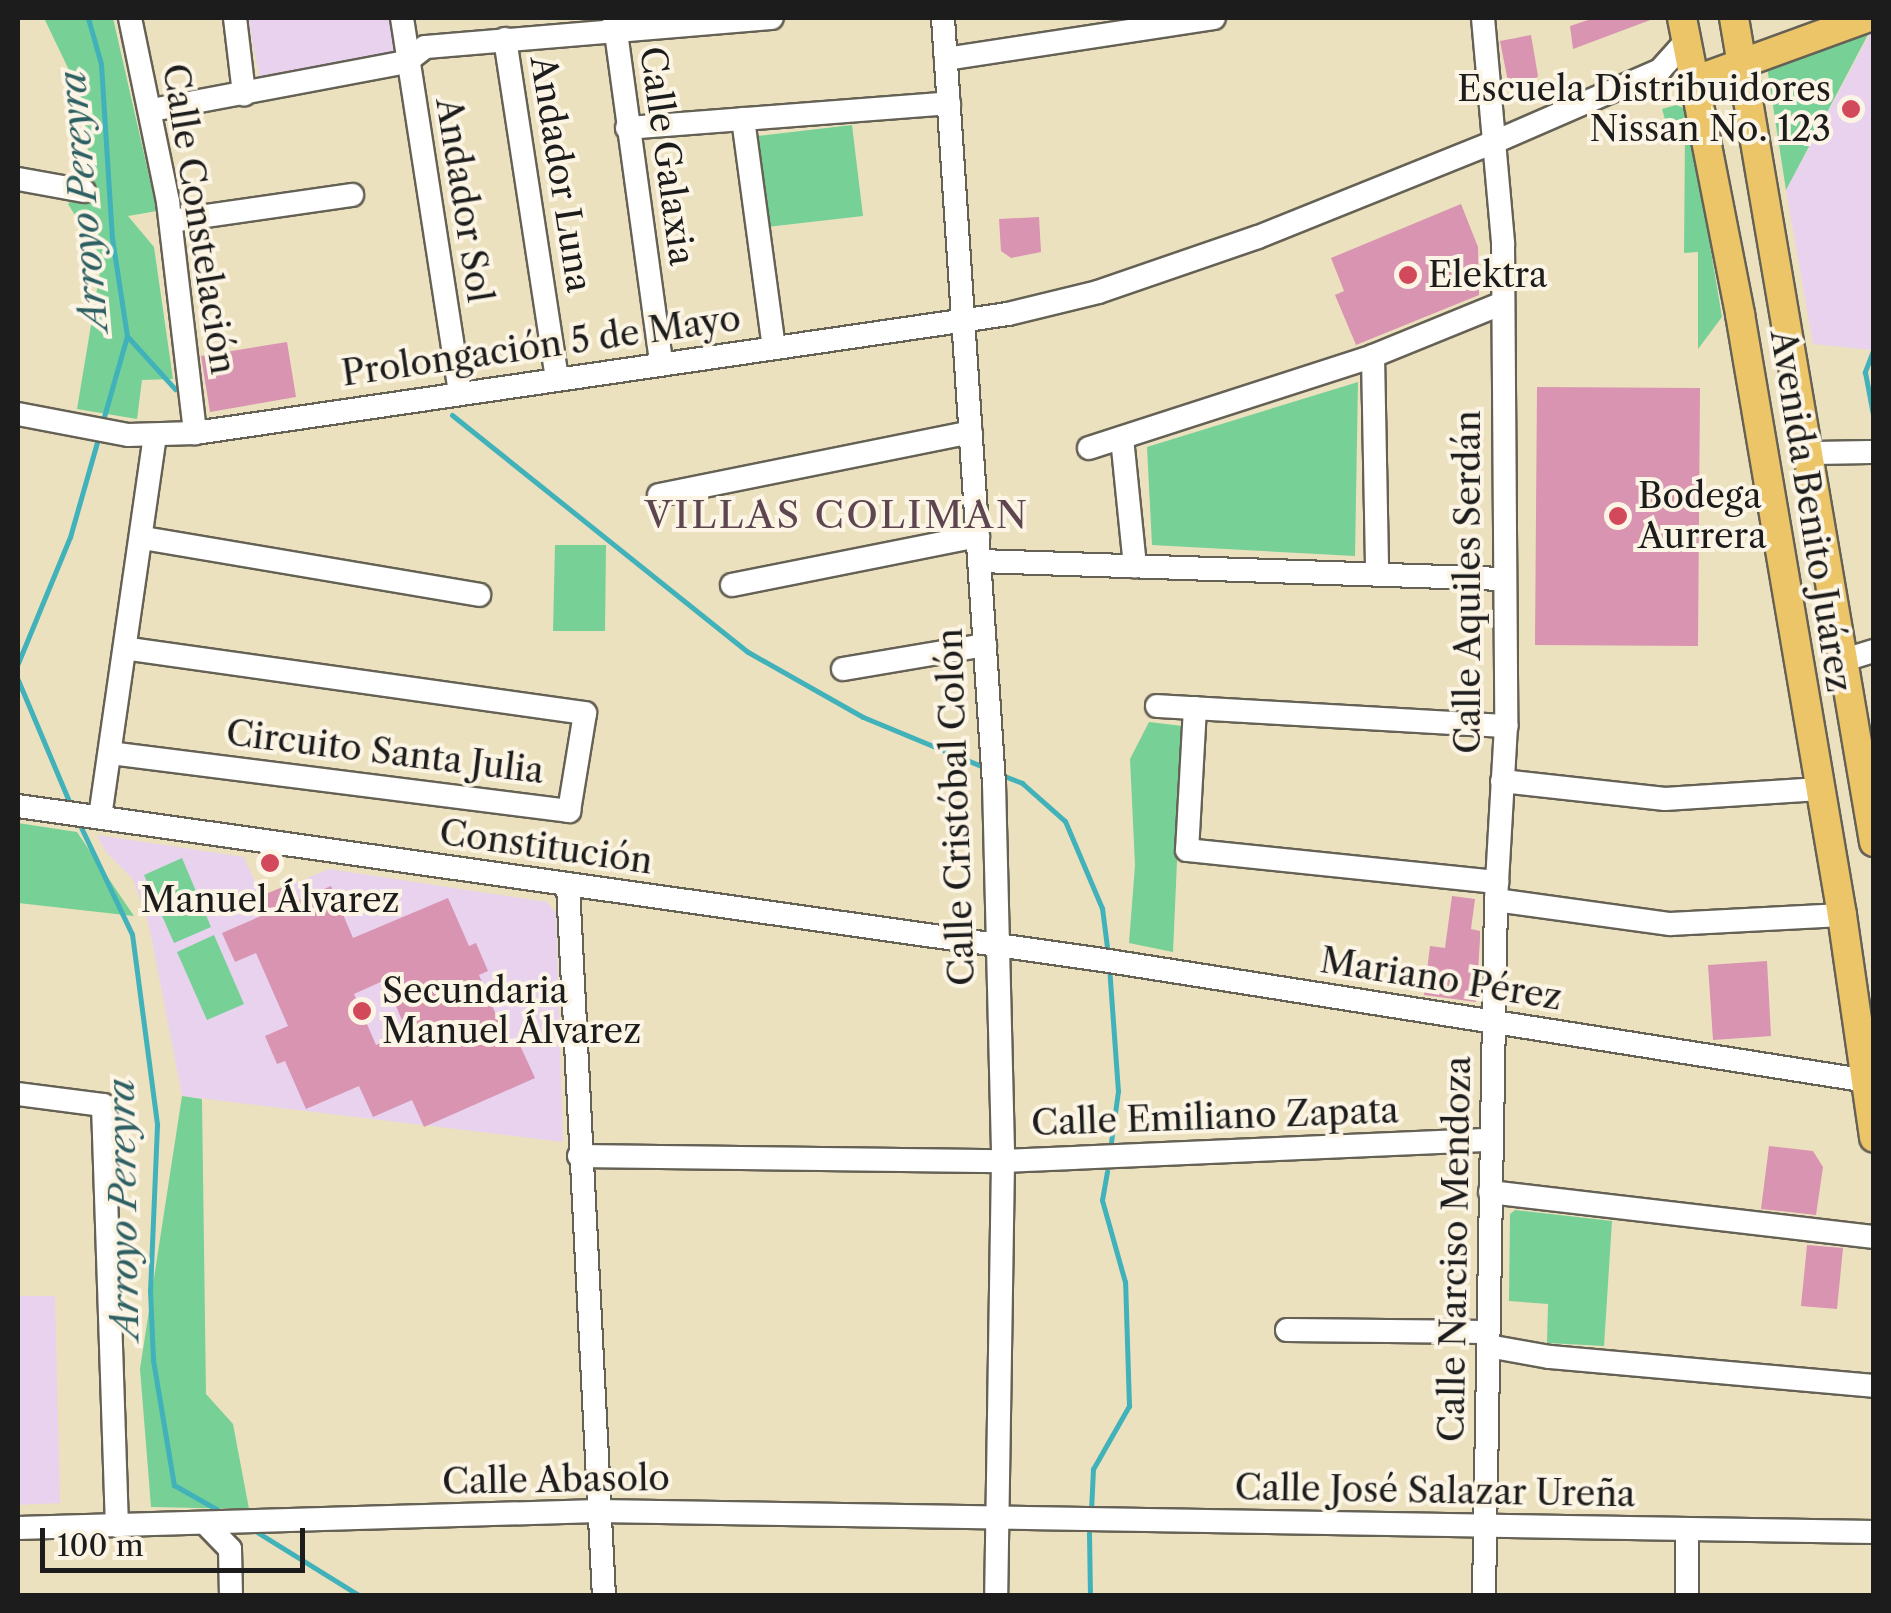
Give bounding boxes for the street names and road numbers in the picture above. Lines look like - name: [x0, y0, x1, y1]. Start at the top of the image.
- street label: Calle Galaxia: [631, 44, 703, 268]
- street label: Andador Luna: [522, 53, 600, 295]
- street label: Calle Constelación: [154, 61, 244, 377]
- street label: Andador Sol: [427, 94, 501, 306]
- street label: Prolongación 5 de Mayo: [339, 297, 743, 395]
- street label: Avenida Benito Juárez: [1762, 327, 1860, 695]
- street label: Calle Aquiles Serdán: [1447, 409, 1489, 755]
- street label: Calle Cristóbal Colón: [929, 627, 983, 987]
- street label: Circuito Santa Julia: [224, 712, 546, 792]
- street label: Constitución: [437, 811, 655, 883]
- street label: Mariano Pérez: [1317, 939, 1565, 1019]
- street label: Calle Narciso Mendoza: [1431, 1056, 1479, 1442]
- street label: Calle Emiliano Zapata: [1031, 1090, 1399, 1144]
- street label: Calle Abasolo: [441, 1457, 671, 1503]
- street label: Calle José Salazar Ureña: [1234, 1467, 1636, 1515]

